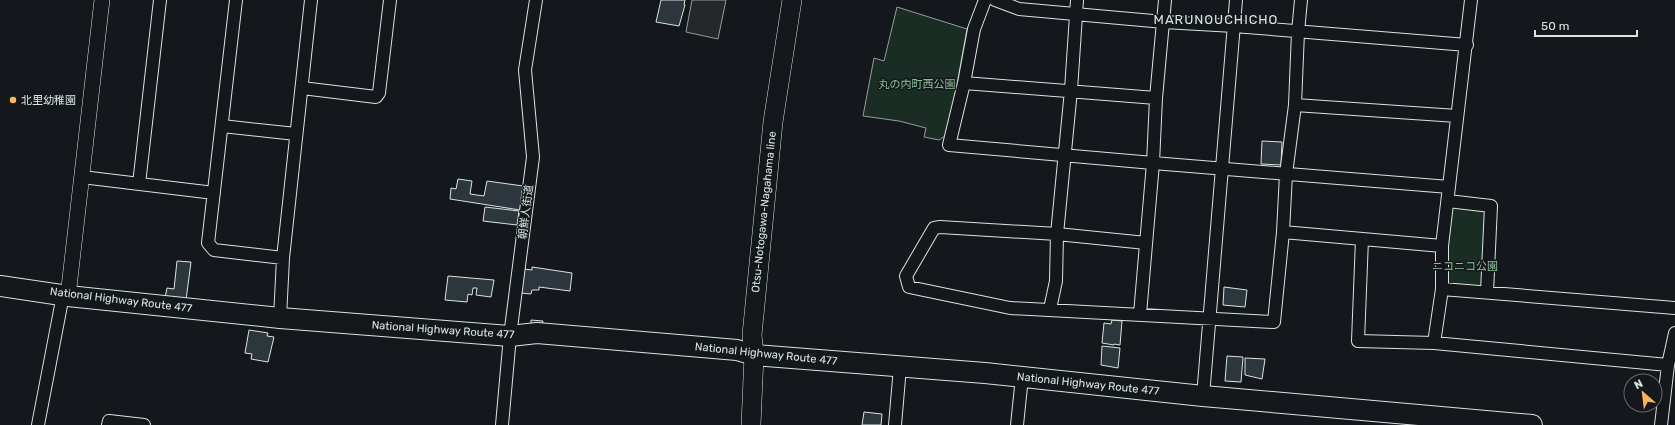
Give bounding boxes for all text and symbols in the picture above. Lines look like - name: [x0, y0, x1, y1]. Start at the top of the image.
- district label: MARUNOUCHICHO: [1154, 12, 1278, 27]
- scale bar: [1535, 12, 1637, 38]
- text: 50 m: [1541, 19, 1569, 33]
- park label: 丸の内町西公園: [879, 78, 956, 91]
- place label: 北里幼稚園: [21, 94, 76, 107]
- marker: 北里幼稚園: [8, 95, 18, 105]
- street label: Otsu-Notogawa-Nagahama line: [749, 131, 779, 293]
- street label: 朝鮮人街道: [516, 184, 536, 240]
- park label: ニコニコ公園: [1432, 260, 1498, 273]
- street label: National Highway Route 477: [49, 285, 193, 315]
- street label: National Highway Route 477: [371, 319, 515, 341]
- street label: National Highway Route 477: [694, 340, 838, 368]
- street label: National Highway Route 477: [1016, 370, 1160, 398]
- north arrow: [1623, 373, 1663, 413]
- text: N: [1632, 377, 1645, 392]

